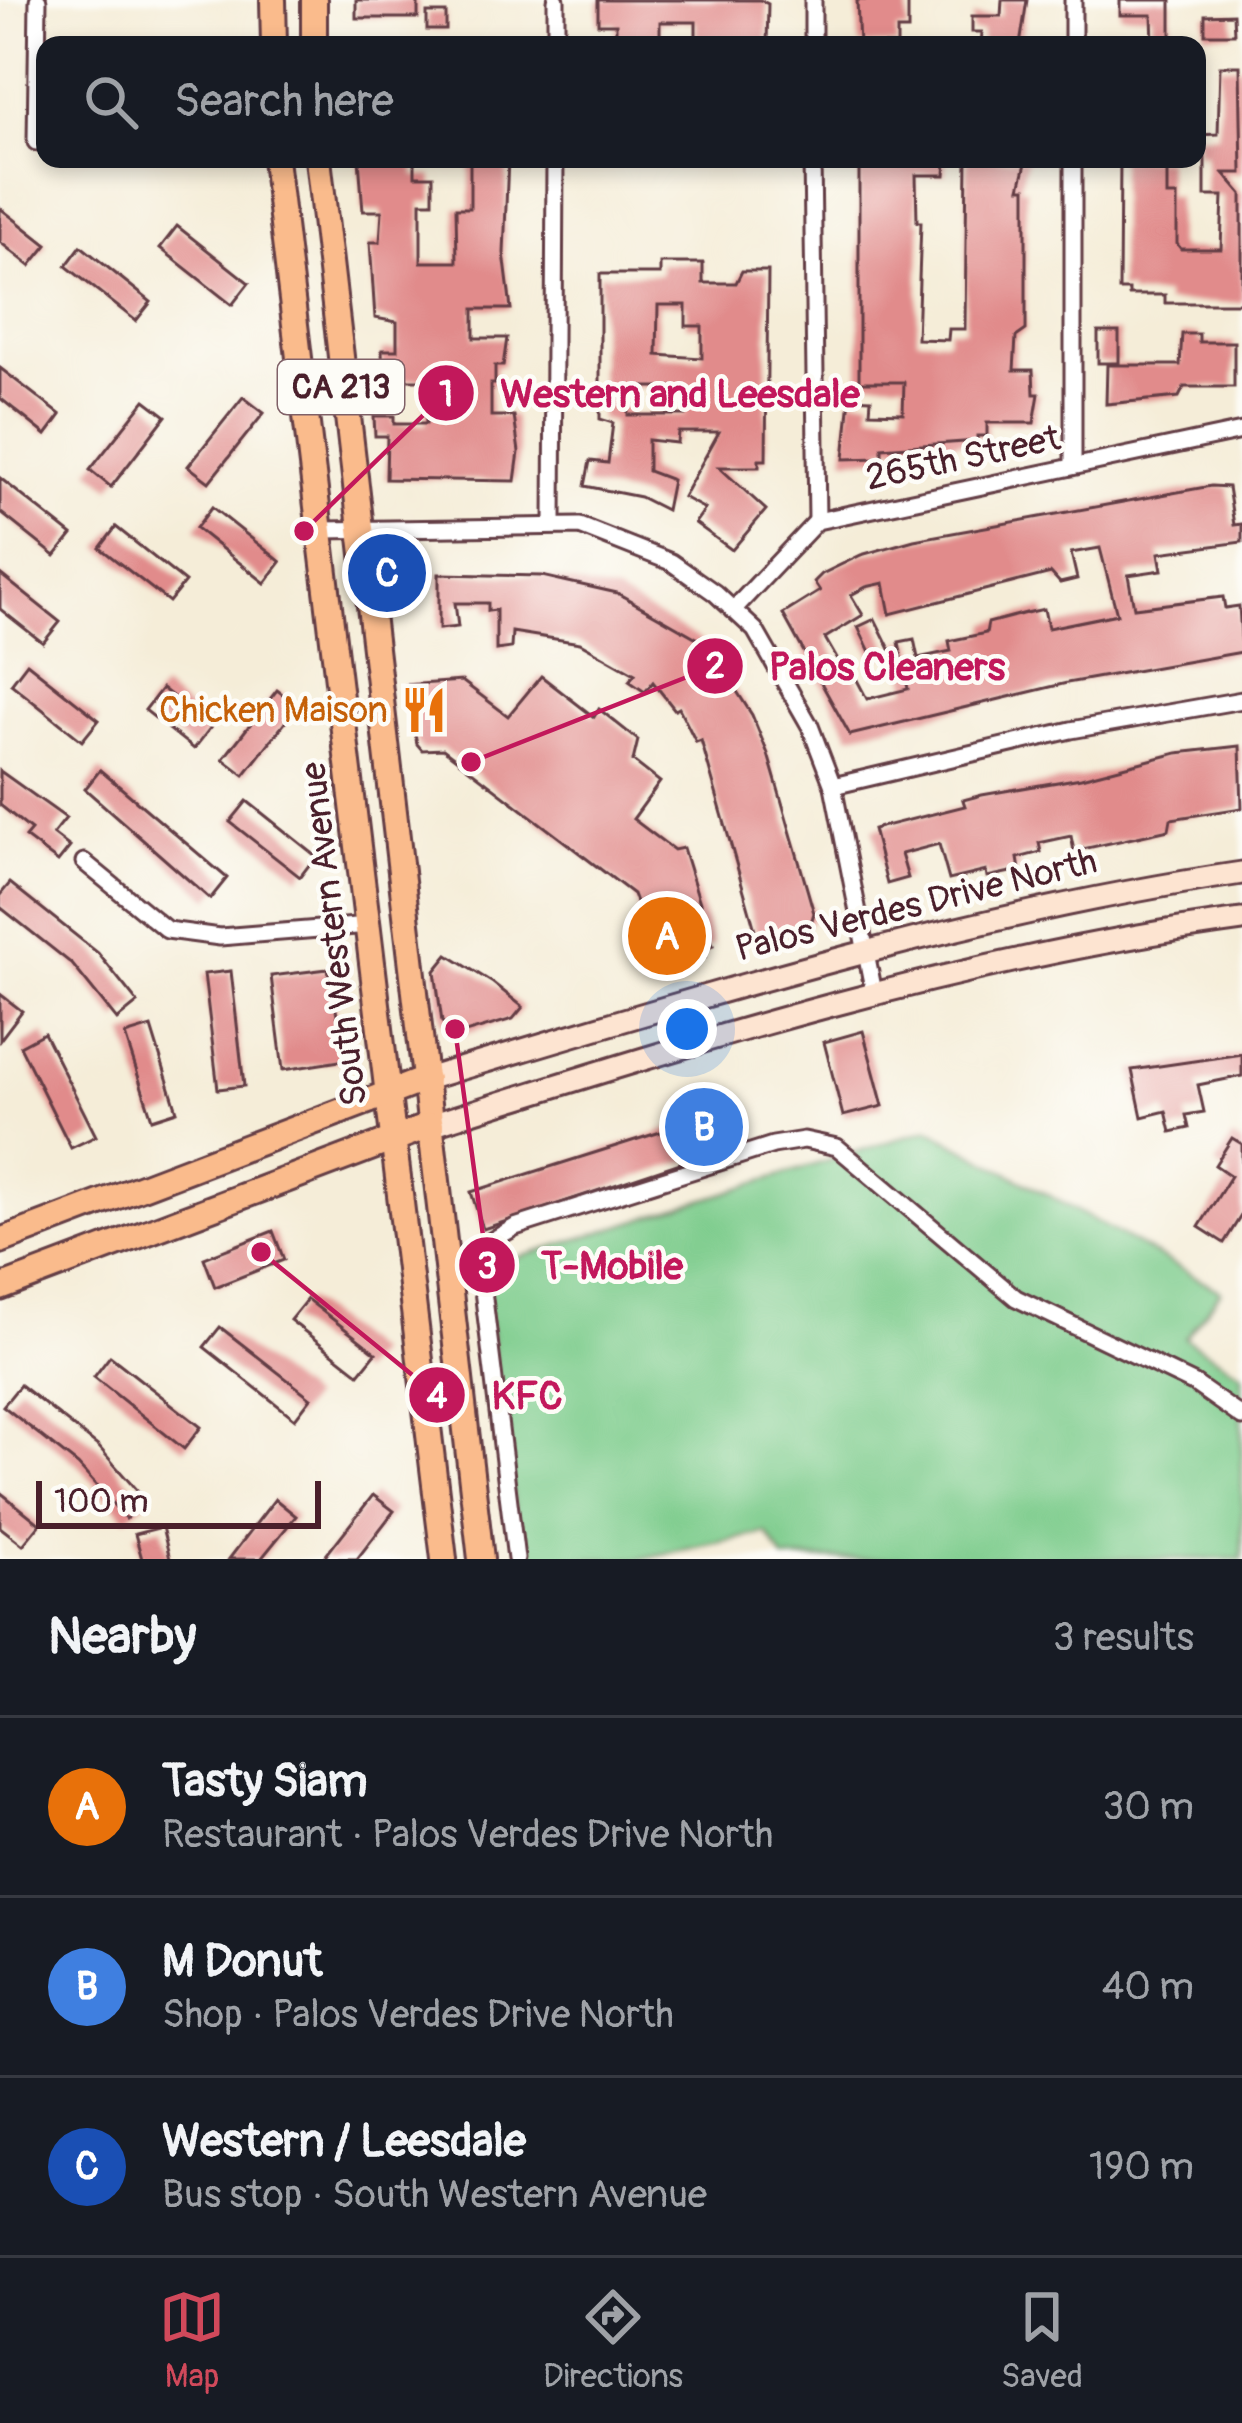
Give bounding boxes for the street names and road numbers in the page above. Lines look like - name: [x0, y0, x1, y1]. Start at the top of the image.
- road number: CA 213: [278, 360, 404, 414]
- street label: 265th Street: [862, 415, 1065, 501]
- street label: South Western Avenue: [291, 759, 377, 1109]
- street label: Palos Verdes Drive North: [731, 838, 1101, 972]

